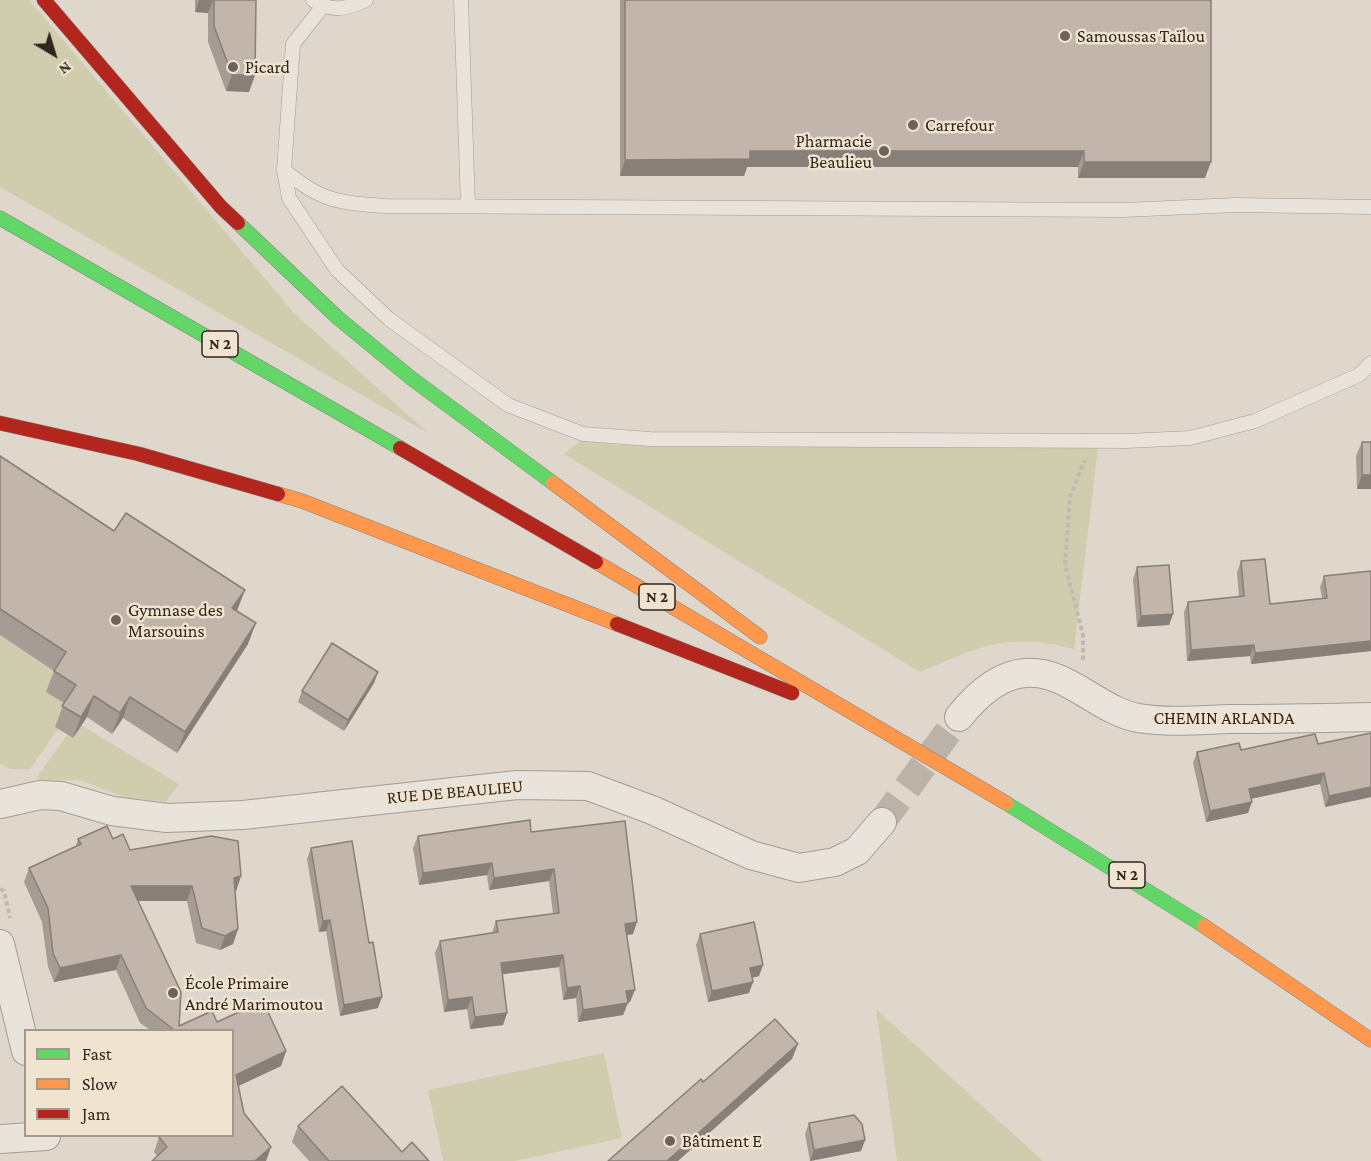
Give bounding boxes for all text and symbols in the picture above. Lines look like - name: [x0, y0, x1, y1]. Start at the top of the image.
- north arrow: [24, 24, 84, 84]
- place label: Samoussas Taïlou: [1077, 25, 1205, 47]
- marker: Samoussas Taïlou: [1058, 29, 1072, 43]
- place label: Picard: [245, 56, 290, 78]
- text: N: [56, 59, 75, 79]
- marker: Picard: [226, 60, 240, 74]
- place label: Carrefour: [925, 114, 994, 136]
- marker: Carrefour: [906, 118, 920, 132]
- place label: Pharmacie Beaulieu: [796, 130, 872, 172]
- marker: Pharmacie Beaulieu: [877, 144, 891, 158]
- road number: N 2: [202, 331, 238, 357]
- road number: N 2: [639, 584, 675, 610]
- place label: Gymnase des Marsouins: [128, 599, 223, 642]
- marker: Gymnase des Marsouins: [109, 613, 123, 627]
- street label: CHEMIN ARLANDA: [1153, 707, 1295, 729]
- street label: RUE DE BEAULIEU: [386, 775, 524, 809]
- road number: N 2: [1109, 862, 1145, 888]
- place label: École Primaire André Marimoutou: [185, 972, 323, 1014]
- marker: École Primaire André Marimoutou: [166, 986, 180, 1000]
- legend: [24, 1029, 234, 1137]
- text: Fast: [82, 1044, 112, 1064]
- text: Slow: [82, 1074, 117, 1094]
- text: Jam: [82, 1104, 110, 1124]
- place label: Bâtiment E: [682, 1130, 762, 1152]
- marker: Bâtiment E: [663, 1134, 677, 1148]

